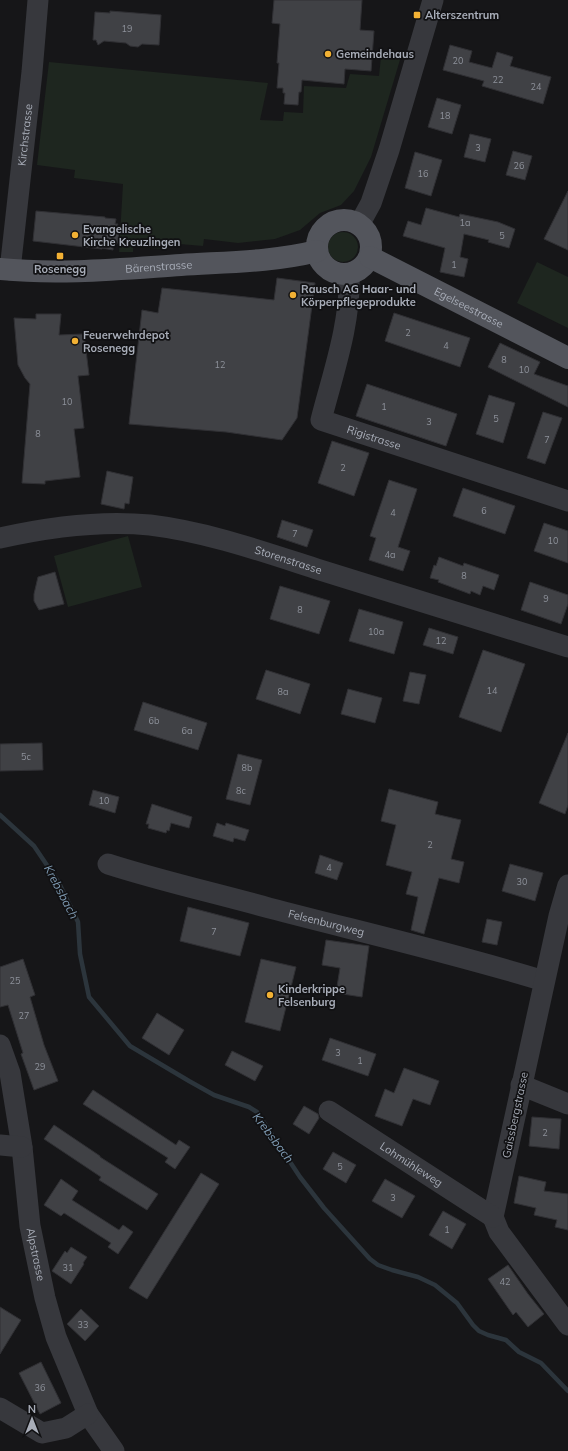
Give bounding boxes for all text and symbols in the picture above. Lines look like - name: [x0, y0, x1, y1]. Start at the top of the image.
- place label: Alterszentrum: [425, 8, 499, 22]
- marker: Alterszentrum: [412, 10, 422, 20]
- house number: 19: [122, 23, 132, 34]
- place label: Gemeindehaus: [336, 47, 414, 61]
- marker: Gemeindehaus: [323, 49, 333, 59]
- house number: 20: [453, 55, 463, 66]
- house number: 22: [493, 74, 503, 85]
- house number: 24: [531, 81, 542, 92]
- street label: Kirchstrasse: [15, 103, 35, 167]
- house number: 18: [440, 110, 450, 121]
- house number: 3: [475, 142, 481, 153]
- house number: 26: [514, 160, 524, 171]
- house number: 16: [418, 168, 428, 179]
- house number: 1a: [460, 217, 470, 228]
- place label: Evangelische Kirche Kreuzlingen: [83, 222, 180, 249]
- marker: Evangelische Kirche Kreuzlingen: [70, 230, 80, 240]
- house number: 5: [499, 230, 505, 241]
- marker: Rosenegg: [55, 251, 65, 261]
- street label: Bärenstrasse: [125, 257, 193, 276]
- house number: 1: [451, 259, 457, 270]
- place label: Rosenegg: [34, 262, 86, 276]
- place label: Rausch AG Haar- und Körperpflegeprodukte: [301, 282, 416, 309]
- street label: Egelseestrasse: [432, 284, 506, 331]
- marker: Rausch AG Haar- und Körperpflegeprodukte: [288, 290, 298, 300]
- house number: 2: [405, 327, 411, 338]
- place label: Feuerwehrdepot Rosenegg: [83, 328, 169, 355]
- marker: Feuerwehrdepot Rosenegg: [70, 336, 80, 346]
- house number: 4: [443, 340, 449, 351]
- house number: 8: [501, 354, 507, 365]
- house number: 12: [215, 359, 225, 370]
- house number: 10: [519, 364, 529, 375]
- house number: 10: [62, 396, 72, 407]
- house number: 1: [381, 401, 387, 412]
- house number: 5: [493, 413, 499, 424]
- house number: 3: [426, 416, 432, 427]
- street label: Rigistrasse: [345, 422, 403, 453]
- house number: 8: [35, 428, 41, 439]
- house number: 7: [544, 434, 550, 445]
- house number: 2: [340, 462, 346, 473]
- house number: 6: [481, 505, 487, 516]
- house number: 4: [390, 507, 396, 518]
- house number: 7: [292, 528, 298, 539]
- house number: 10: [548, 535, 558, 546]
- street label: Storenstrasse: [253, 542, 324, 577]
- house number: 4a: [385, 549, 395, 560]
- house number: 8: [461, 570, 467, 581]
- house number: 9: [543, 593, 549, 604]
- house number: 8: [297, 604, 303, 615]
- house number: 10a: [368, 626, 384, 637]
- house number: 12: [436, 635, 446, 646]
- house number: 14: [487, 685, 498, 696]
- house number: 8a: [278, 686, 288, 697]
- house number: 6b: [149, 715, 159, 726]
- house number: 6a: [182, 725, 192, 736]
- house number: 5c: [21, 751, 31, 762]
- house number: 8b: [242, 762, 252, 773]
- house number: 8c: [236, 785, 246, 796]
- house number: 10: [99, 795, 109, 806]
- house number: 2: [427, 839, 433, 850]
- water label: Krebsbach: [41, 862, 82, 921]
- house number: 4: [326, 862, 332, 873]
- house number: 30: [517, 876, 527, 887]
- street label: Felsenburgweg: [287, 906, 366, 939]
- house number: 7: [211, 926, 217, 937]
- house number: 25: [10, 975, 21, 986]
- place label: Kinderkrippe Felsenburg: [278, 982, 345, 1009]
- marker: Kinderkrippe Felsenburg: [265, 990, 275, 1000]
- house number: 27: [19, 1010, 29, 1021]
- house number: 3: [335, 1047, 341, 1058]
- house number: 1: [357, 1055, 363, 1066]
- house number: 29: [35, 1061, 45, 1072]
- street label: Gaissbergstrasse: [499, 1070, 531, 1159]
- water label: Krebsbach: [250, 1110, 297, 1166]
- house number: 2: [542, 1127, 548, 1138]
- street label: Lohmühleweg: [377, 1139, 445, 1190]
- house number: 5: [337, 1161, 343, 1172]
- house number: 3: [390, 1192, 396, 1203]
- house number: 1: [444, 1224, 450, 1235]
- street label: Alpstrasse: [24, 1226, 48, 1282]
- house number: 31: [63, 1262, 73, 1273]
- house number: 42: [500, 1276, 510, 1287]
- house number: 33: [78, 1319, 88, 1330]
- house number: 36: [35, 1382, 45, 1393]
- north arrow: [12, 1399, 52, 1439]
- text: N: [28, 1402, 36, 1416]

